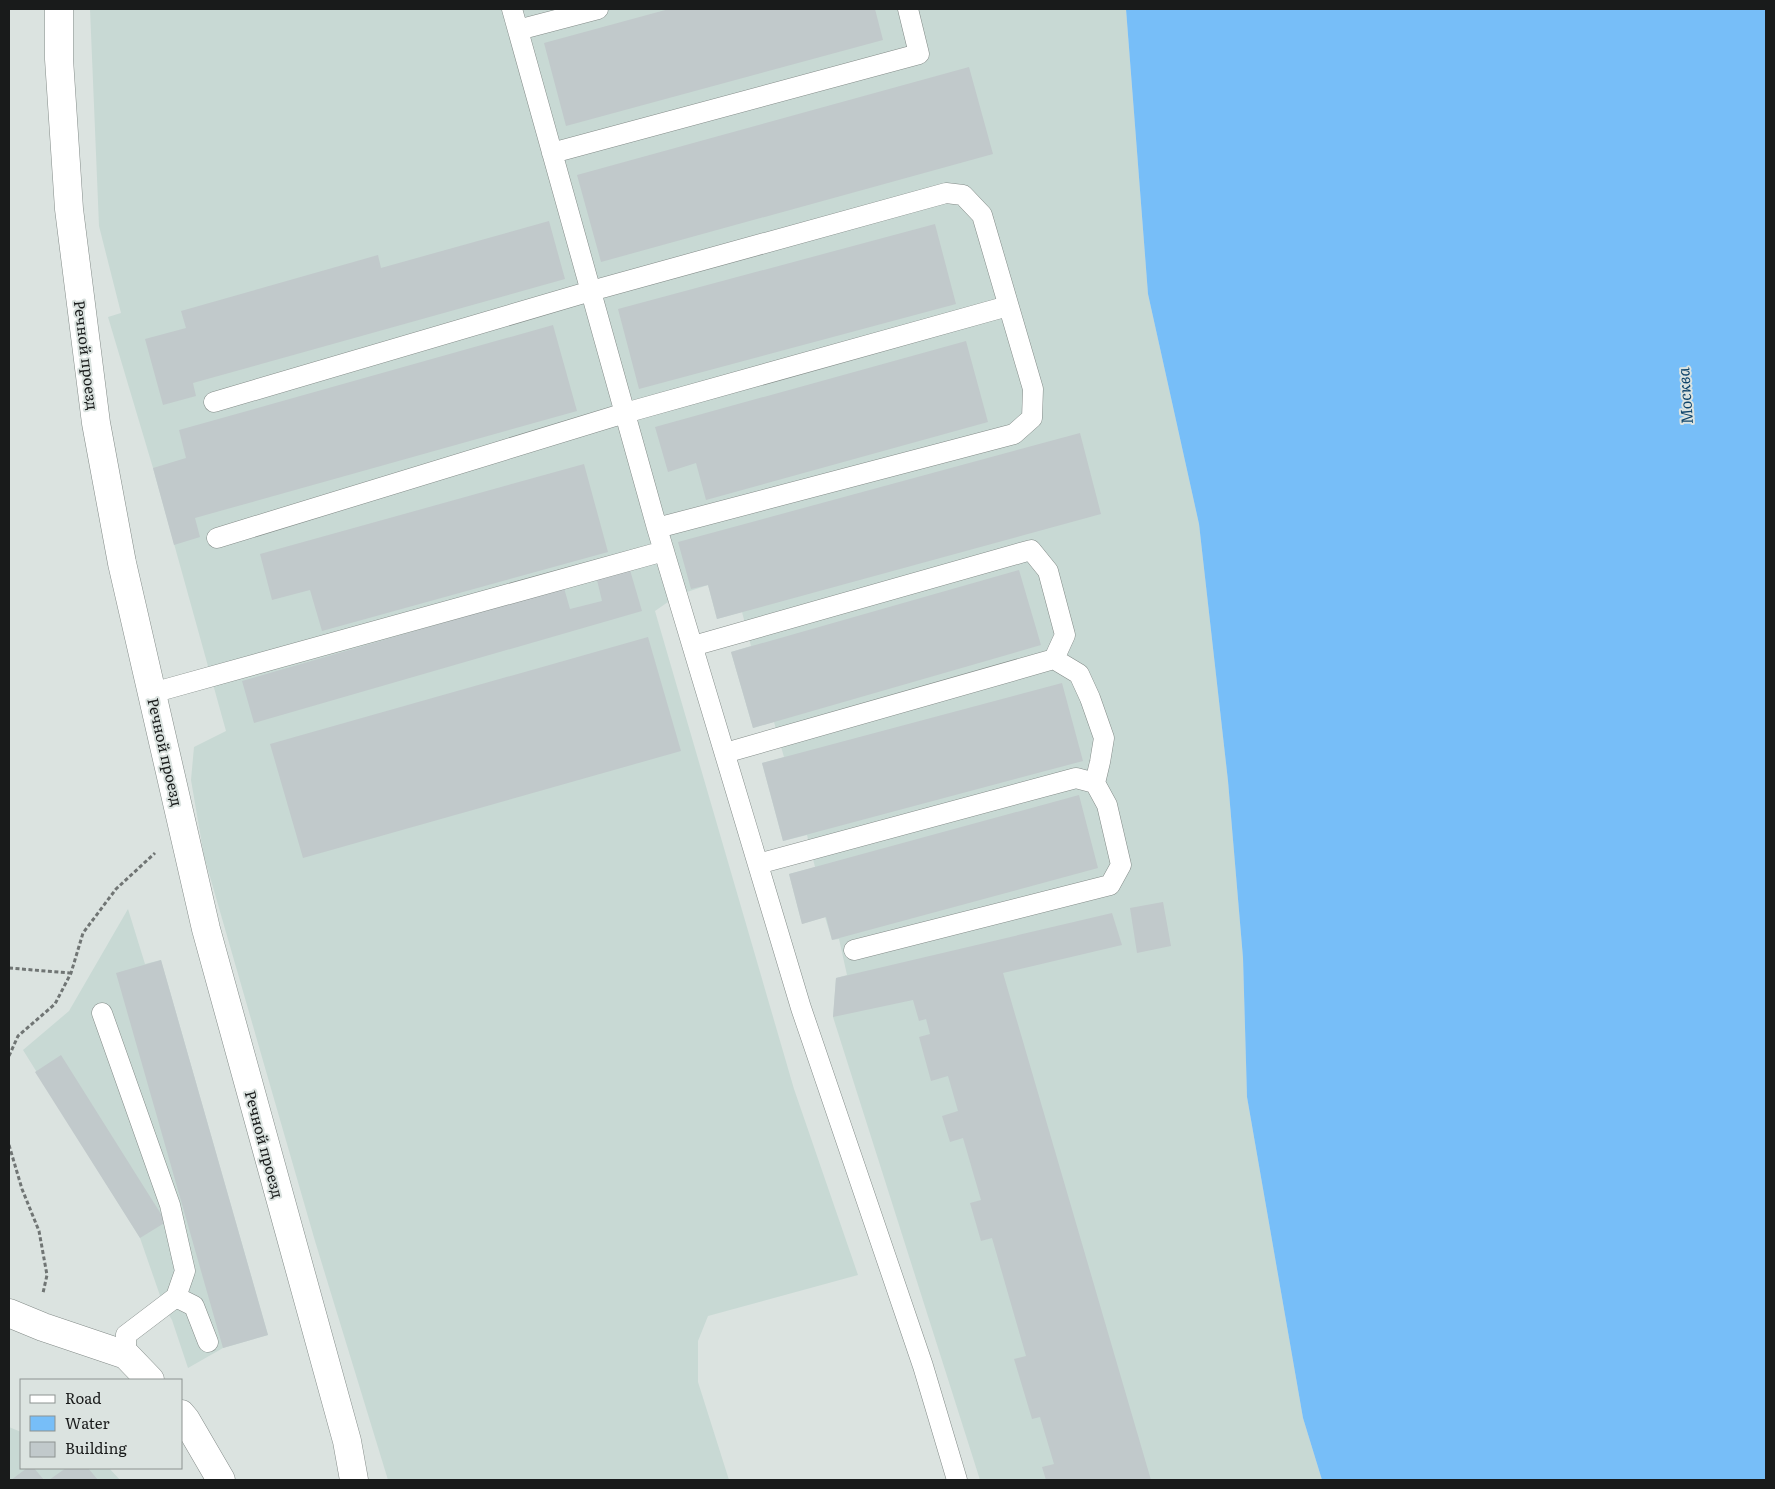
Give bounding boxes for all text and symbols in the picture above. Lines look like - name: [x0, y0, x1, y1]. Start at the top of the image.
- street label: Речной проезд: [69, 299, 105, 411]
- water label: Москва: [1670, 366, 1698, 425]
- street label: Речной проезд: [142, 696, 190, 809]
- street label: Речной проезд: [240, 1088, 290, 1200]
- legend: [20, 1379, 182, 1469]
- text: Road: [65, 1386, 101, 1409]
- text: Water: [65, 1411, 110, 1434]
- text: Building: [65, 1436, 127, 1459]

